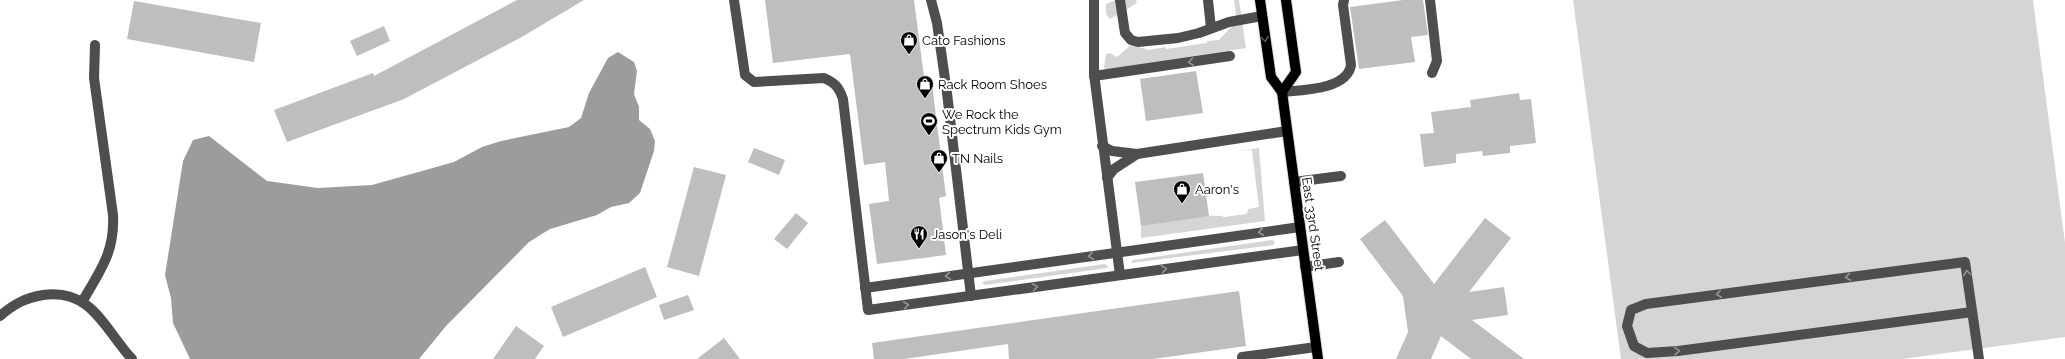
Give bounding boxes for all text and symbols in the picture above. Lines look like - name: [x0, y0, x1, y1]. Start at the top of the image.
- shop icon: Cato Fashions: [899, 30, 919, 55]
- place label: Cato Fashions: [922, 33, 1005, 48]
- one-way arrow: [1260, 36, 1269, 42]
- one-way arrow: [1188, 57, 1194, 65]
- shop icon: Rack Room Shoes: [915, 74, 935, 99]
- place label: Rack Room Shoes: [938, 77, 1047, 92]
- place label: We Rock the Spectrum Kids Gym: [942, 107, 1062, 137]
- sports icon: We Rock the Spectrum Kids Gym: [919, 111, 939, 136]
- shop icon: TN Nails: [929, 148, 949, 173]
- place label: TN Nails: [952, 151, 1003, 166]
- street label: East 33rd Street: [1299, 176, 1327, 273]
- shop icon: Aaron's: [1172, 179, 1192, 204]
- place label: Aaron's: [1195, 182, 1239, 197]
- restaurant icon: Jason's Deli: [909, 224, 929, 249]
- place label: Jason's Deli: [932, 227, 1002, 242]
- one-way arrow: [1258, 227, 1265, 236]
- one-way arrow: [1088, 251, 1094, 260]
- one-way arrow: [1161, 265, 1167, 274]
- one-way arrow: [1963, 270, 1972, 277]
- one-way arrow: [945, 271, 952, 280]
- one-way arrow: [1845, 272, 1851, 281]
- one-way arrow: [1032, 283, 1038, 292]
- one-way arrow: [1716, 290, 1722, 299]
- one-way arrow: [903, 301, 909, 310]
- one-way arrow: [1673, 347, 1680, 356]

